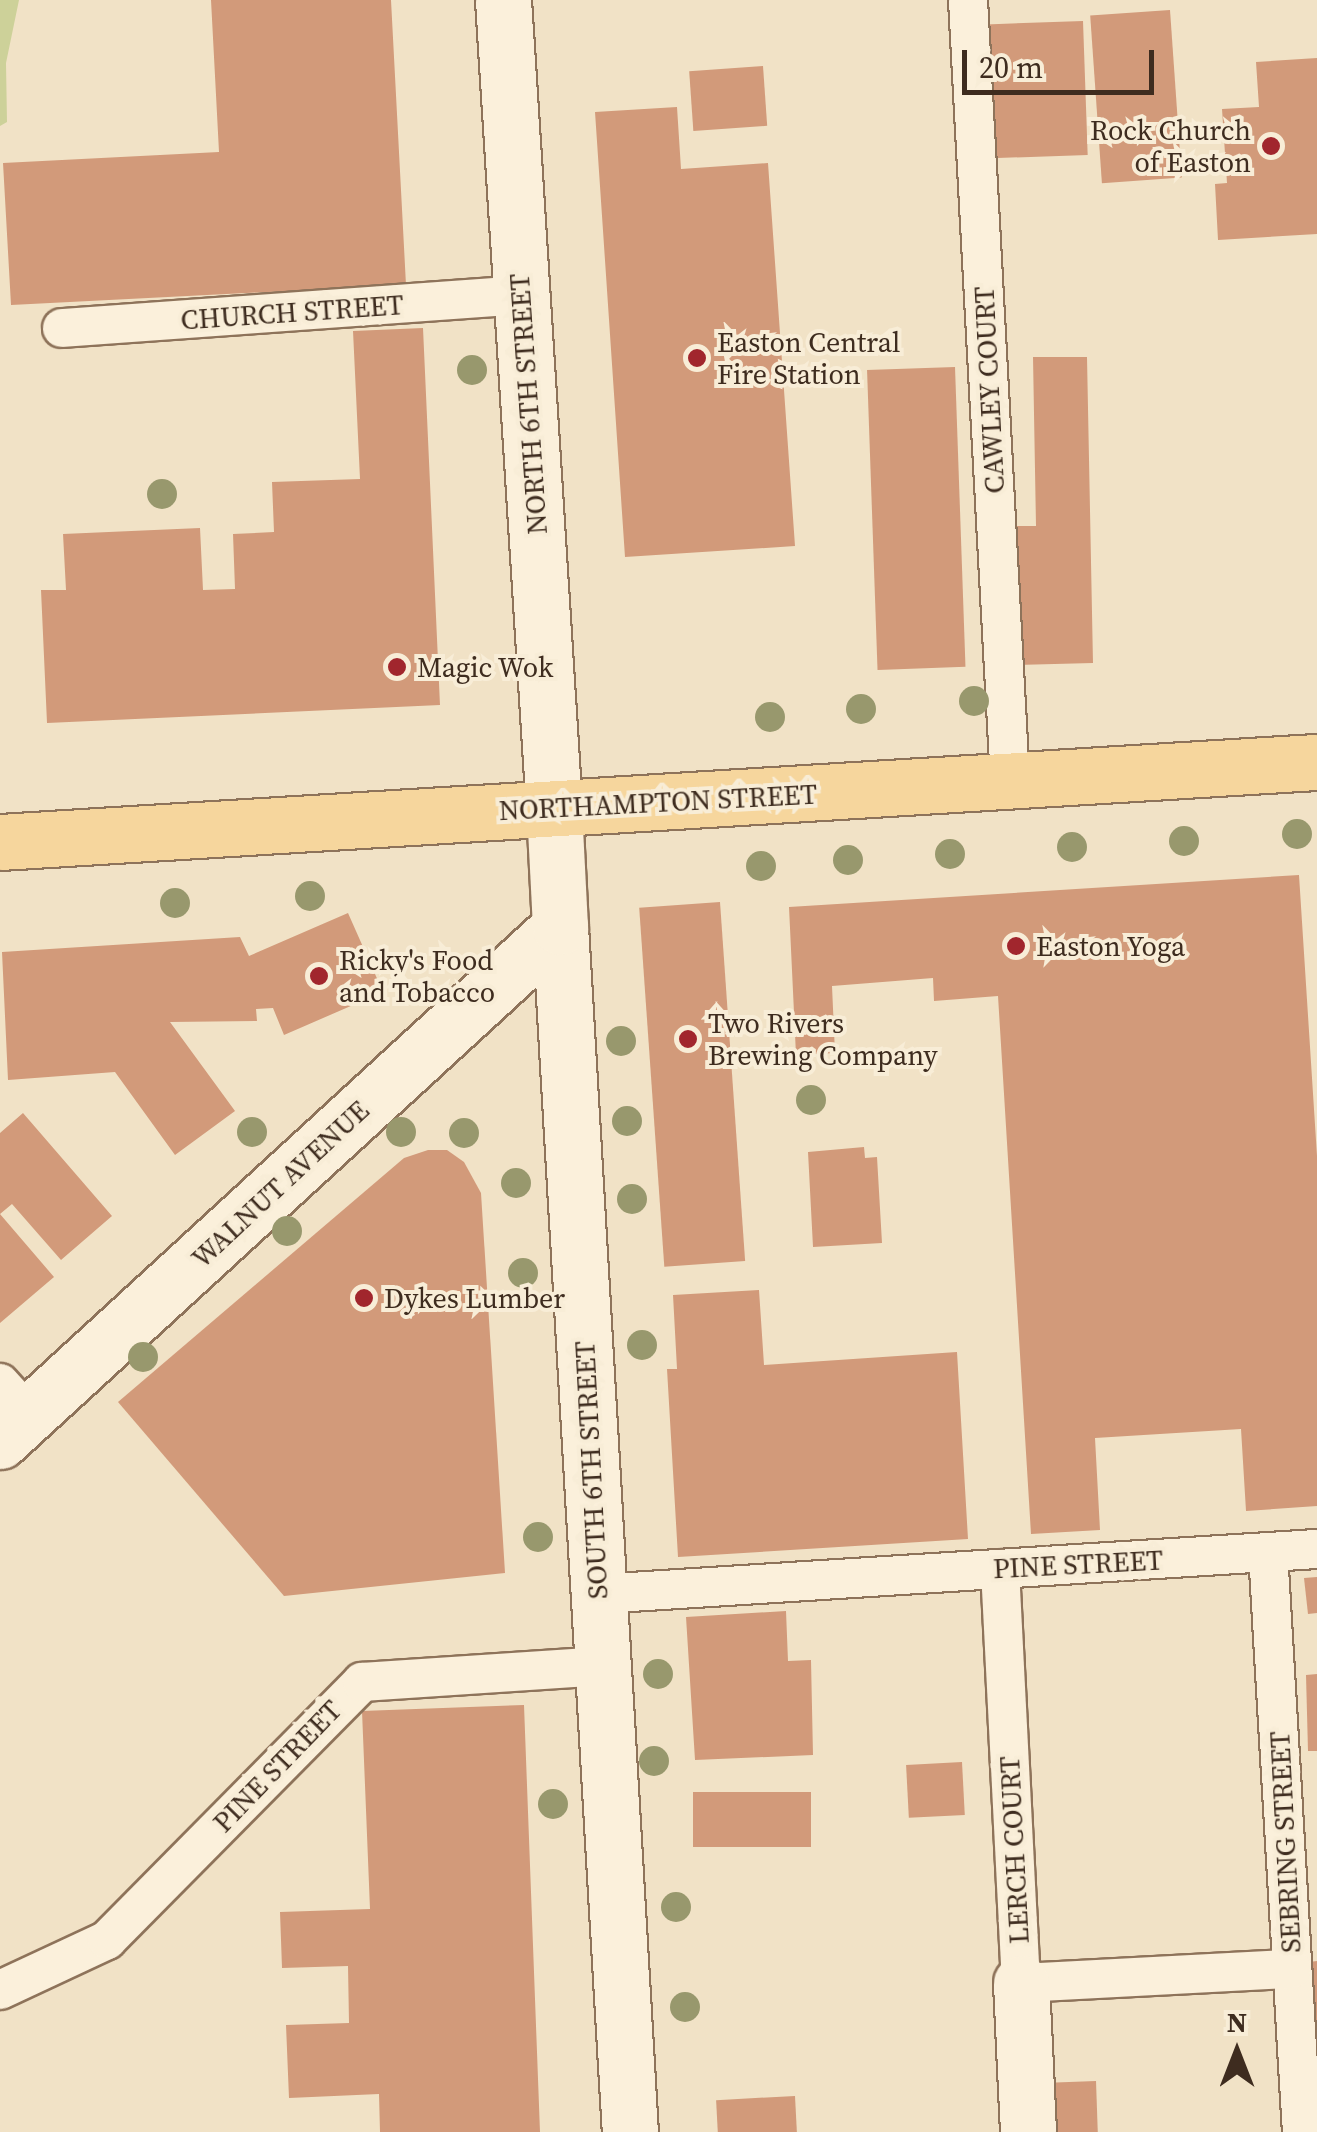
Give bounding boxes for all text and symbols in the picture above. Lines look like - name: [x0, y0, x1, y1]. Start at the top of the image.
- scale bar: [967, 30, 1160, 92]
- text: 20 m: [979, 47, 1043, 88]
- place label: Rock Church of Easton: [1090, 113, 1251, 179]
- marker: Rock Church of Easton: [1260, 135, 1282, 157]
- street label: NORTH 6TH STREET: [502, 272, 554, 536]
- street label: CAWLEY COURT: [967, 285, 1011, 495]
- street label: CHURCH STREET: [179, 287, 405, 337]
- place label: Easton Central Fire Station: [717, 325, 900, 391]
- marker: Easton Central Fire Station: [686, 347, 708, 369]
- place label: Magic Wok: [417, 650, 554, 684]
- marker: Magic Wok: [386, 656, 408, 678]
- street label: NORTHAMPTON STREET: [498, 777, 818, 827]
- place label: Easton Yoga: [1036, 929, 1186, 963]
- marker: Easton Yoga: [1005, 935, 1027, 957]
- place label: Ricky's Food and Tobacco: [339, 943, 496, 1009]
- marker: Ricky's Food and Tobacco: [308, 965, 330, 987]
- place label: Two Rivers Brewing Company: [708, 1006, 938, 1072]
- marker: Two Rivers Brewing Company: [677, 1028, 699, 1050]
- street label: WALNUT AVENUE: [184, 1093, 376, 1275]
- place label: Dykes Lumber: [384, 1281, 565, 1315]
- marker: Dykes Lumber: [353, 1287, 375, 1309]
- street label: SOUTH 6TH STREET: [567, 1340, 615, 1600]
- street label: PINE STREET: [992, 1543, 1164, 1585]
- street label: PINE STREET: [206, 1693, 348, 1839]
- street label: SEBRING STREET: [1262, 1730, 1308, 1954]
- street label: LERCH COURT: [992, 1755, 1036, 1945]
- north arrow: [1187, 2002, 1287, 2102]
- text: N: [1227, 2003, 1247, 2041]

